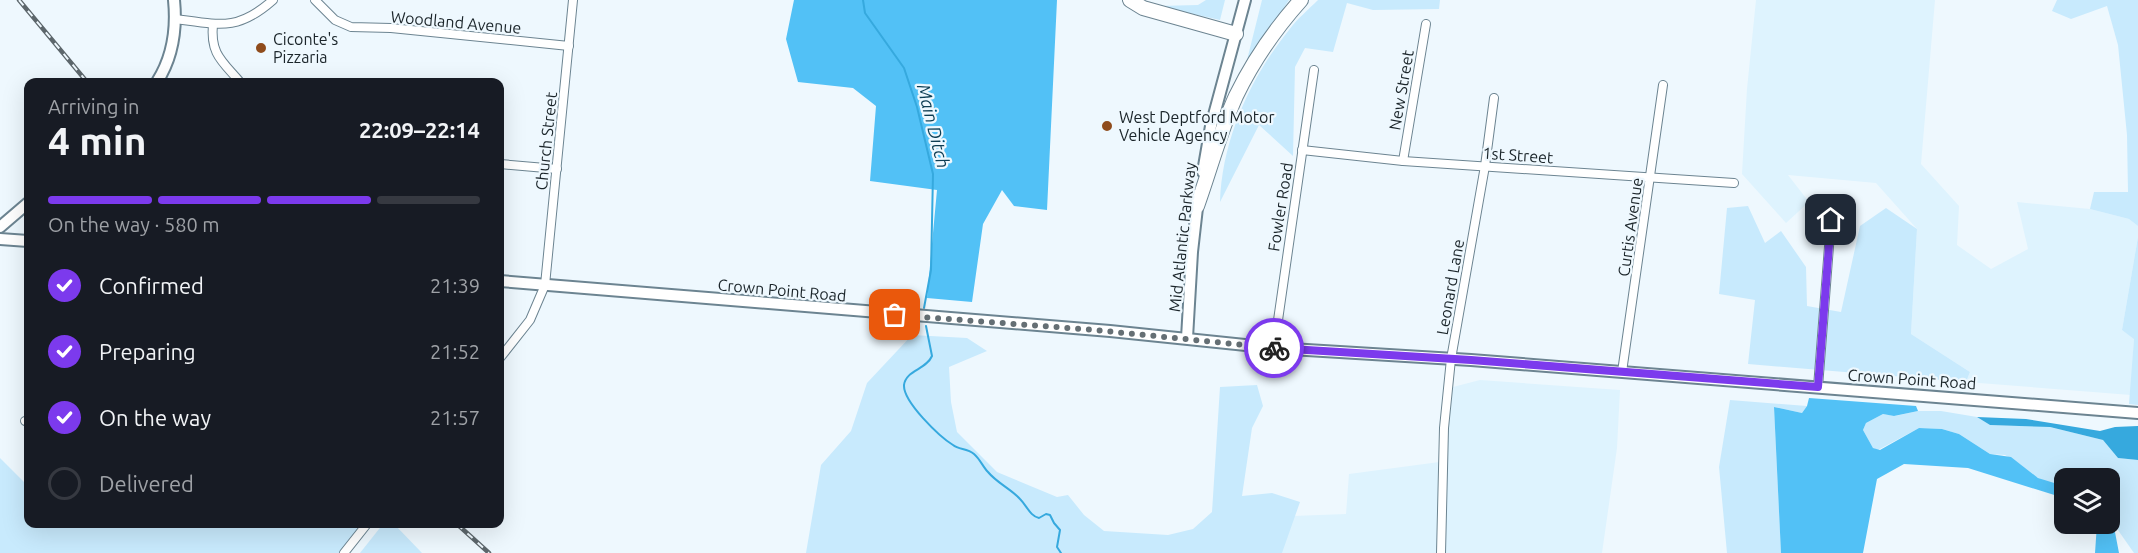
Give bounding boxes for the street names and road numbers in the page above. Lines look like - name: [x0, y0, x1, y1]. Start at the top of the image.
- street label: Woodland Avenue: [390, 7, 522, 37]
- street label: New Street: [1385, 48, 1417, 131]
- street label: Church Street: [532, 90, 560, 191]
- street label: 1st Street: [1482, 144, 1555, 166]
- street label: Mid Atlantic Parkway: [1165, 161, 1199, 313]
- street label: Fowler Road: [1264, 161, 1296, 253]
- street label: Curtis Avenue: [1614, 176, 1646, 278]
- street label: Leonard Lane: [1433, 238, 1467, 336]
- street label: Crown Point Road: [717, 275, 847, 305]
- street label: Crown Point Road: [1847, 366, 1977, 392]

